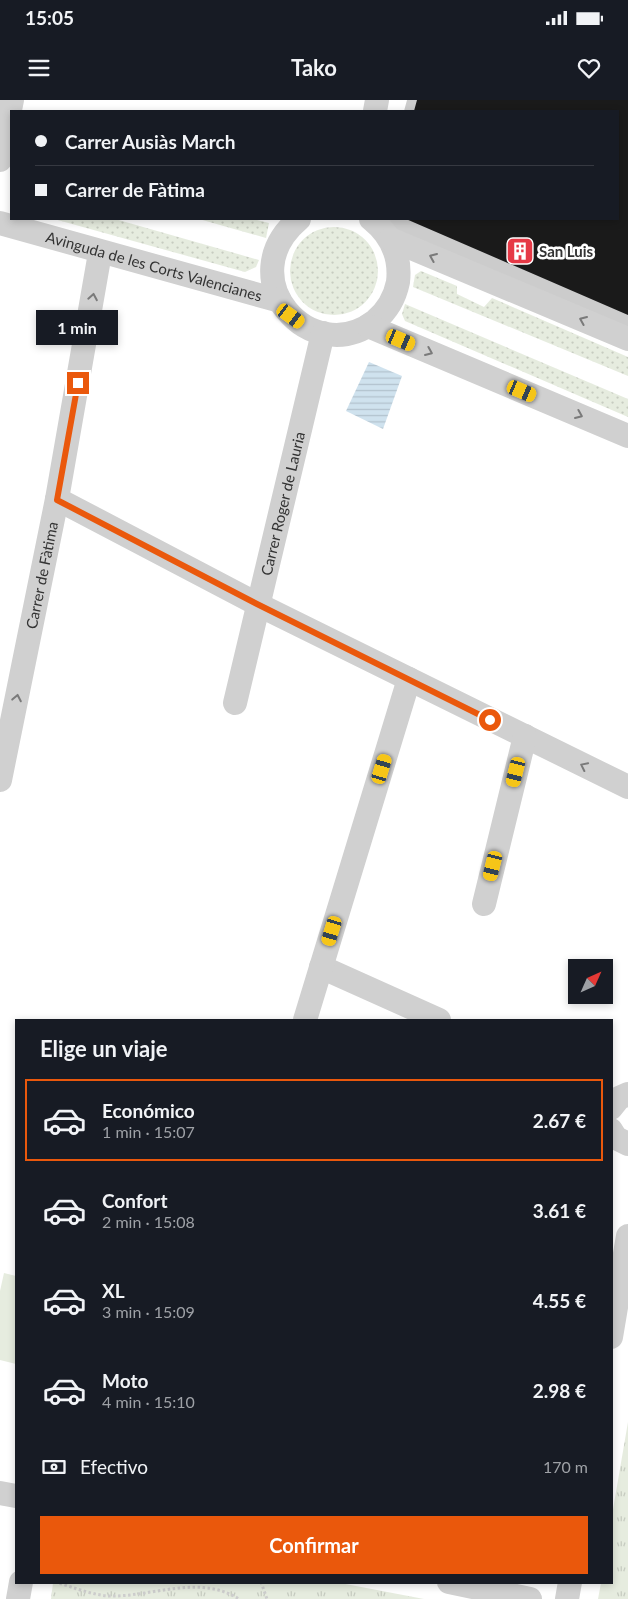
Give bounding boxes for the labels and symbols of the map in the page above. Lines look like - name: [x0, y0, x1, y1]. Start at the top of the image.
- street label: Avinguda de les Corts Valencianes: [44, 227, 264, 305]
- building icon: San Luis: [505, 236, 535, 266]
- place label: San Luis: [539, 242, 594, 260]
- one-way arrow: [429, 252, 438, 263]
- one-way arrow: [87, 293, 97, 302]
- car: [274, 301, 307, 331]
- callout: 1 min: [37, 310, 119, 346]
- one-way arrow: [579, 315, 588, 326]
- car: [384, 327, 417, 353]
- one-way arrow: [424, 345, 433, 356]
- route end: [67, 372, 89, 394]
- car: [505, 378, 538, 404]
- one-way arrow: [574, 409, 583, 420]
- street label: Carrer Roger de Lauria: [257, 430, 308, 577]
- street label: Carrer de Fàtima: [22, 520, 61, 630]
- one-way arrow: [12, 693, 22, 702]
- route start: [479, 709, 501, 731]
- car: [370, 752, 393, 786]
- car: [505, 756, 526, 788]
- one-way arrow: [580, 762, 589, 772]
- car: [482, 850, 503, 882]
- car: [320, 914, 343, 948]
- north arrow: [568, 959, 612, 1004]

